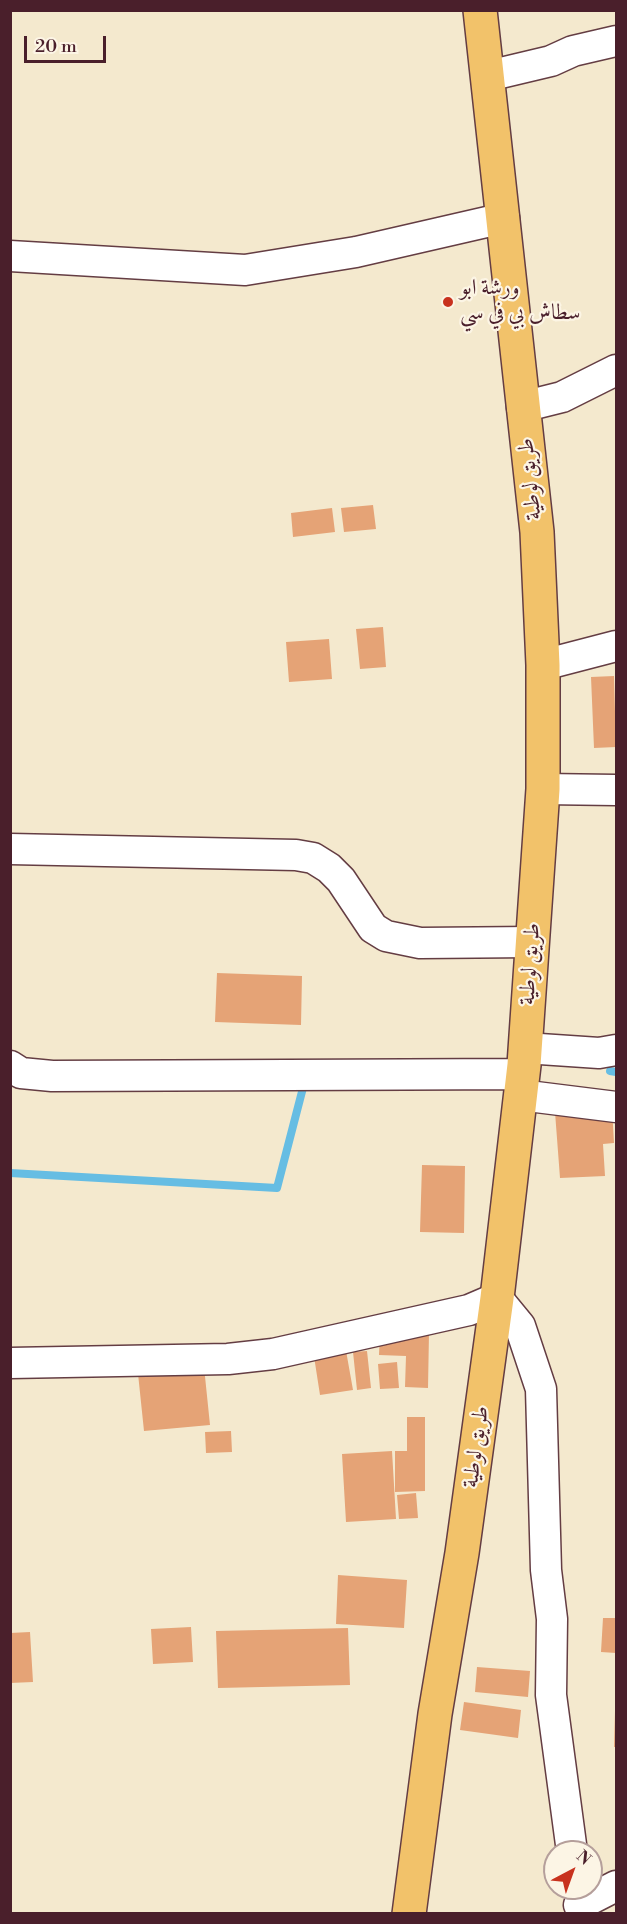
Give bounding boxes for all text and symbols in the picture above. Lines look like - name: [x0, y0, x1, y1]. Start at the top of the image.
- scale bar: [27, 24, 110, 62]
- text: 20 m: [35, 35, 77, 58]
- place label: ورشة ابو سطاش بي في سي: [460, 276, 581, 328]
- marker: ورشة ابو سطاش بي في سي: [441, 295, 455, 309]
- street label: طريق لوطية: [514, 437, 548, 521]
- street label: طريق لوطية: [515, 922, 547, 1006]
- street label: طريق لوطية: [458, 1404, 496, 1490]
- north arrow: [543, 1840, 603, 1900]
- text: N: [572, 1846, 595, 1870]

